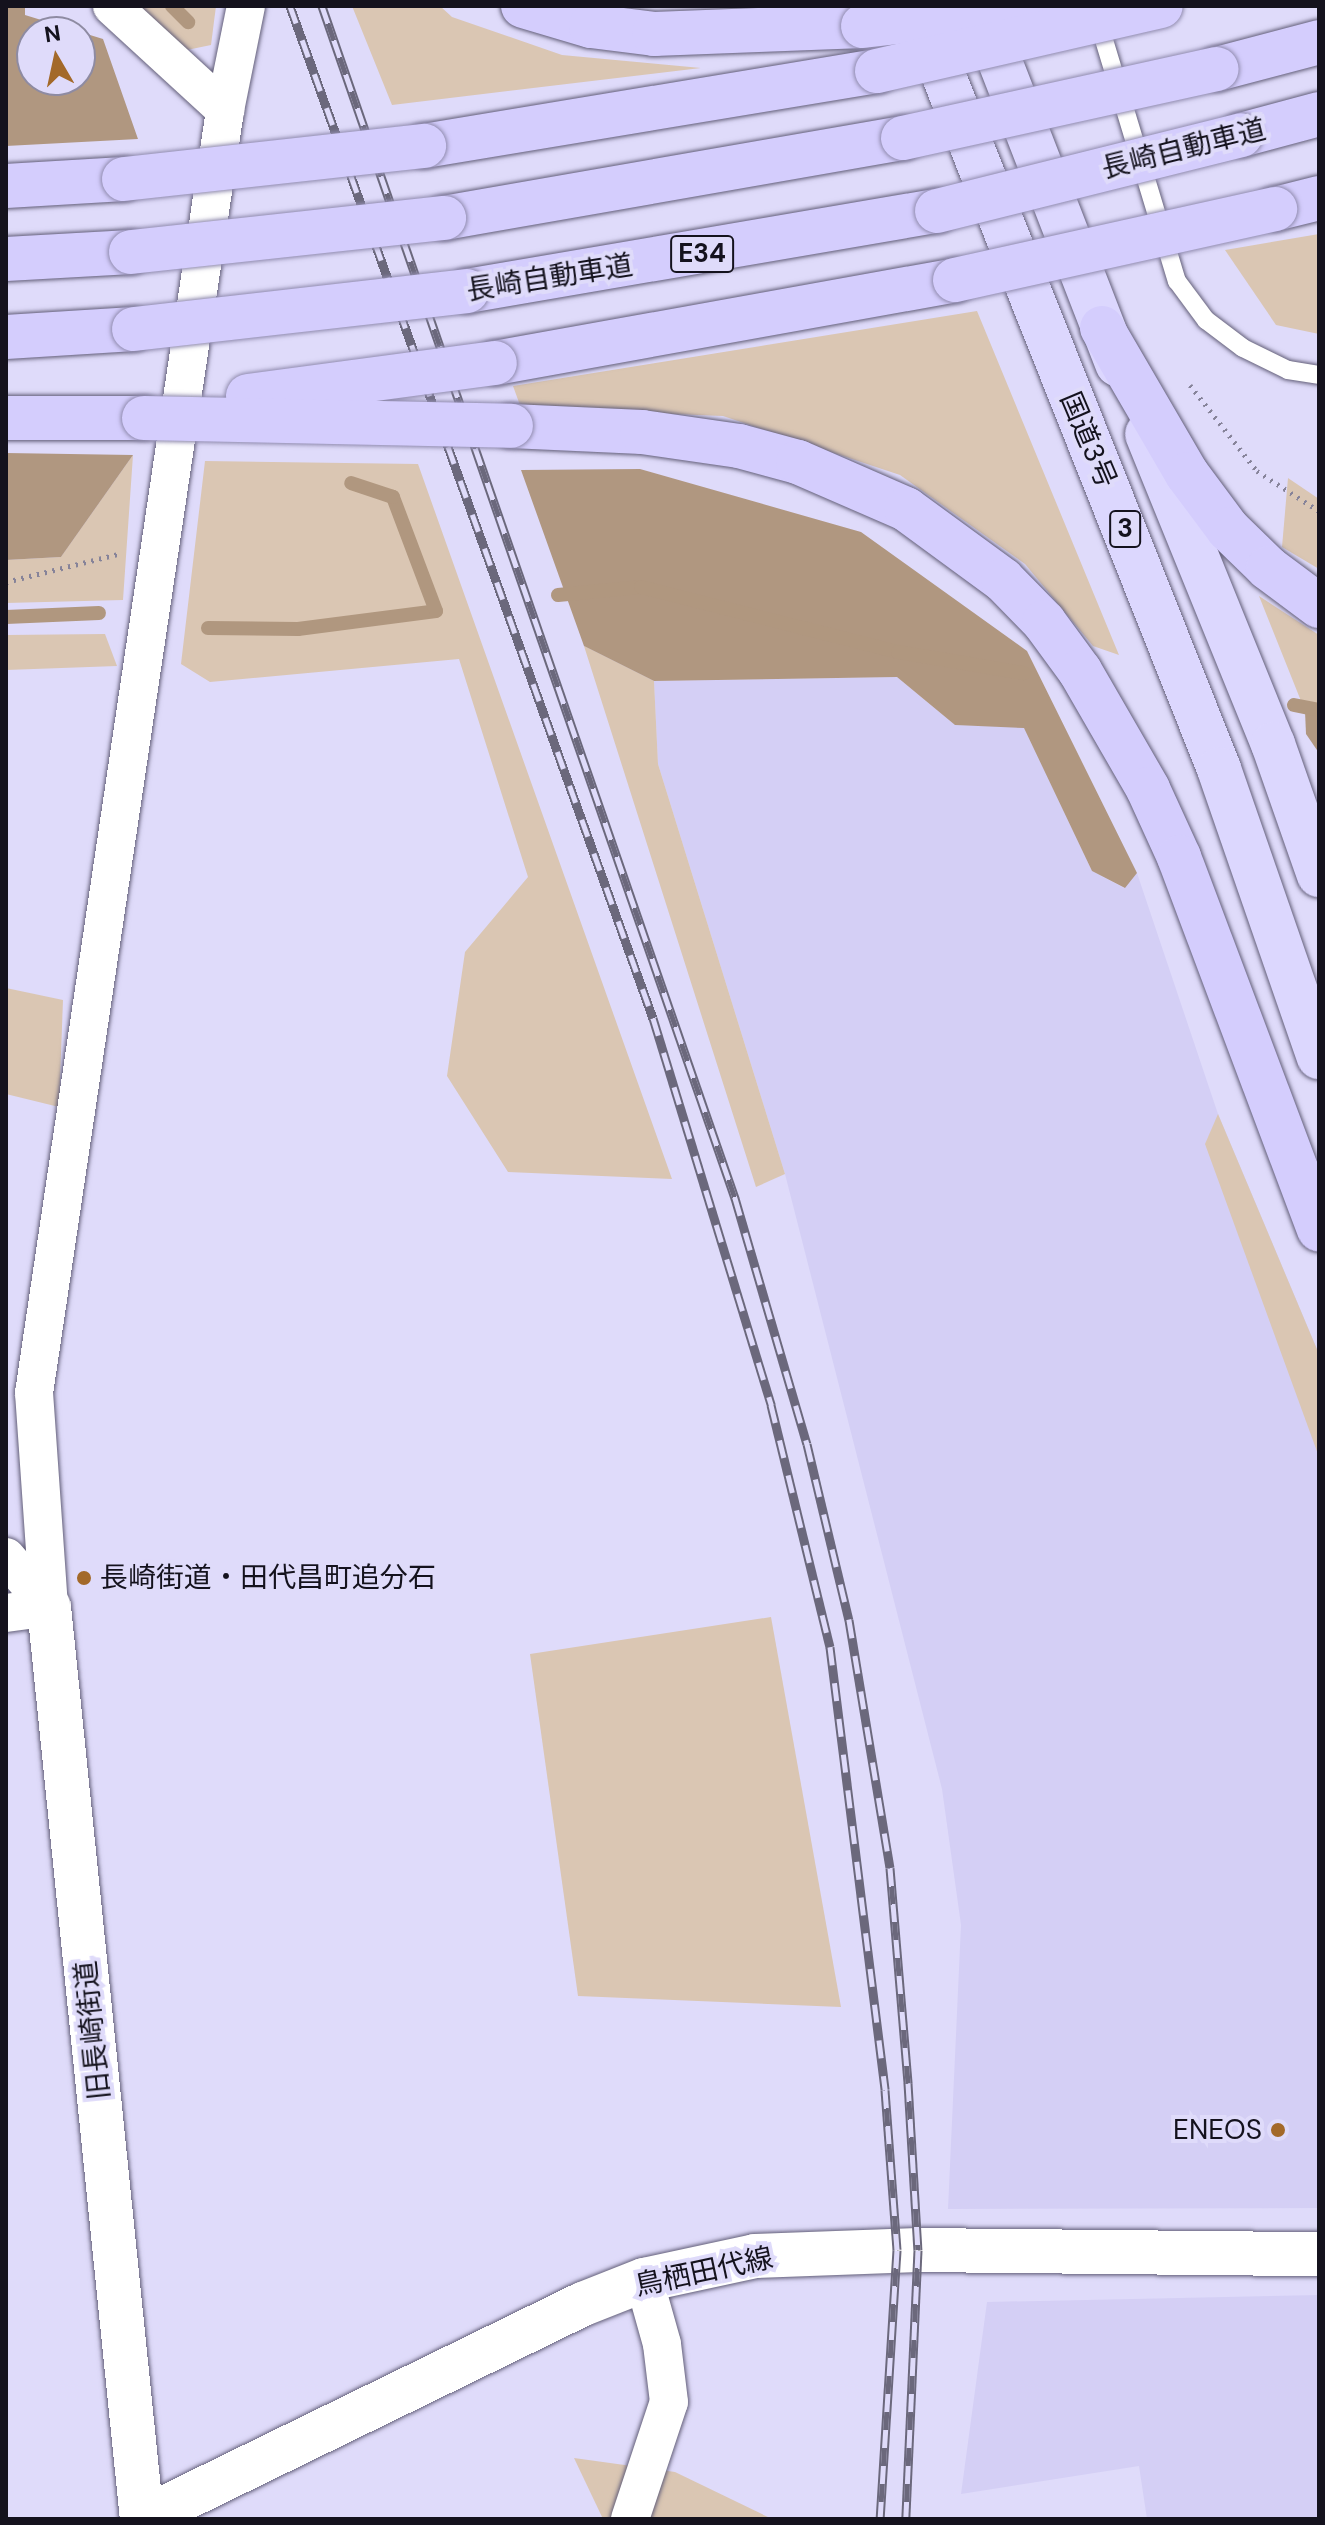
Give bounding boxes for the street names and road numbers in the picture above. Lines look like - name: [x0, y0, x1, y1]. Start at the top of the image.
- street label: 長崎自動車道: [1098, 112, 1270, 186]
- road number: E34: [670, 232, 734, 276]
- street label: 長崎自動車道: [464, 248, 636, 308]
- street label: 国道3号: [1053, 387, 1123, 493]
- road number: 3: [1109, 507, 1141, 551]
- street label: 旧長崎街道: [69, 1959, 117, 2101]
- street label: 鳥栖田代線: [632, 2241, 776, 2303]

